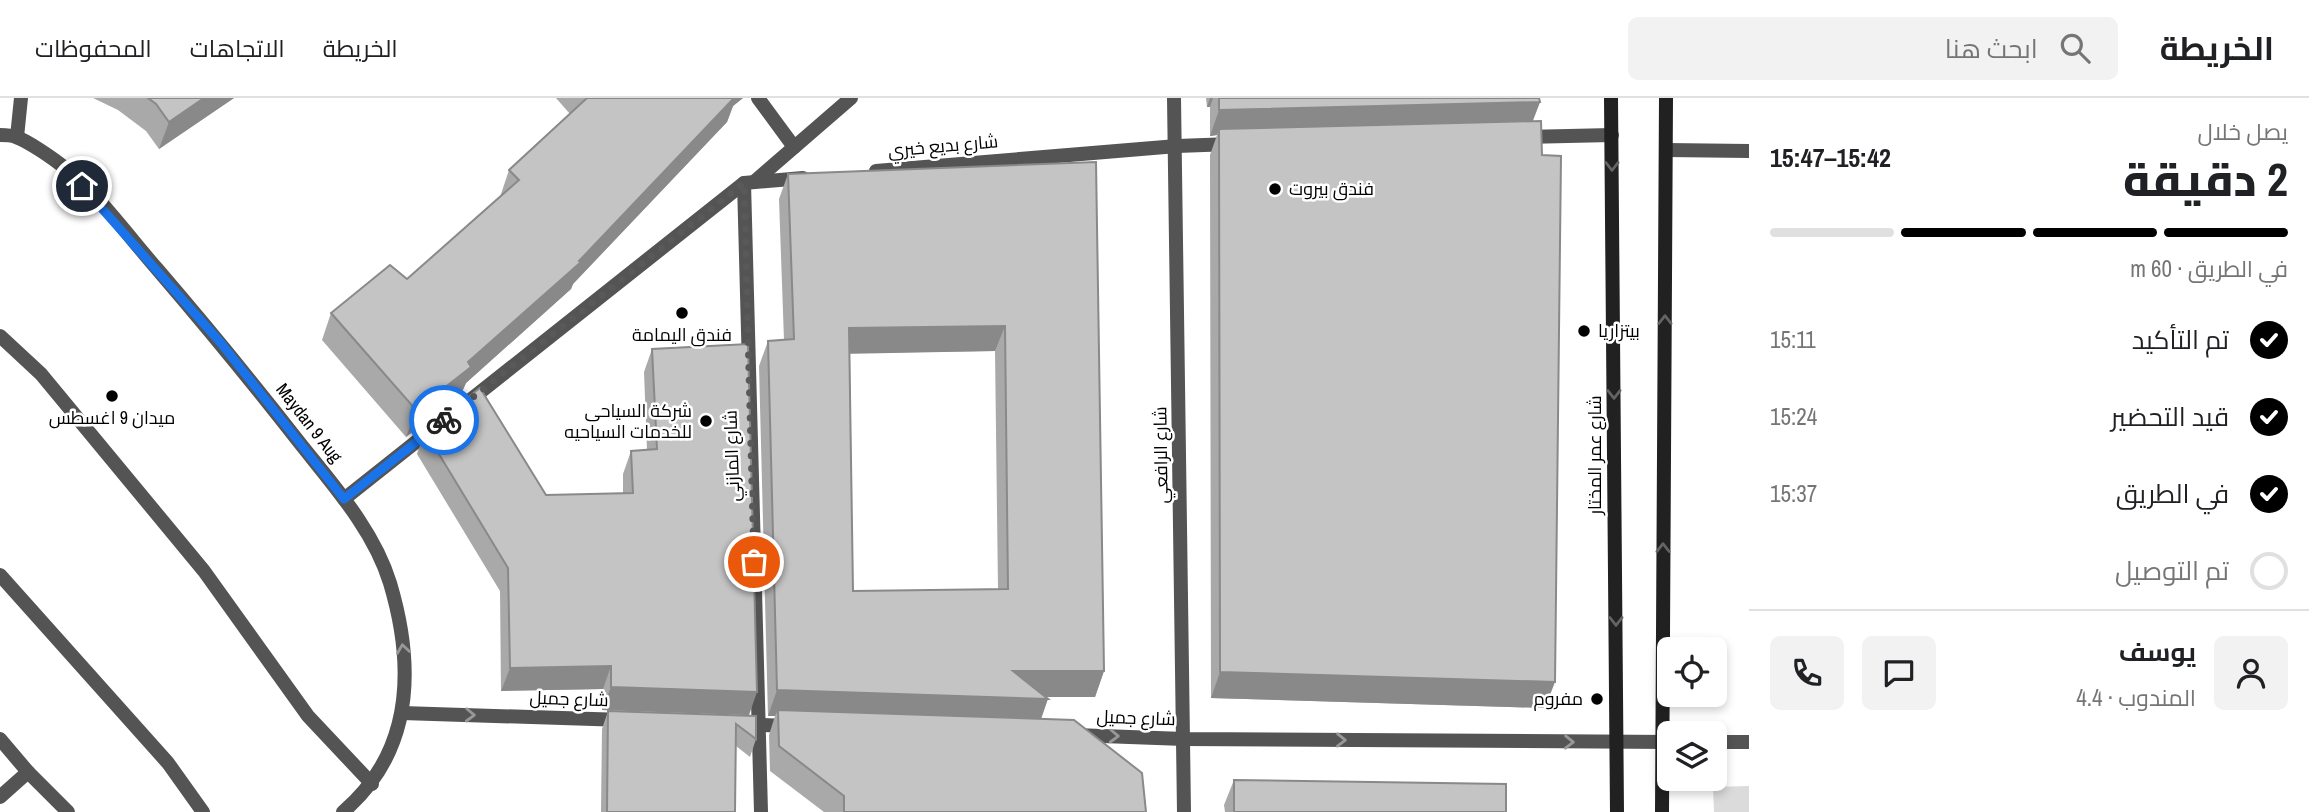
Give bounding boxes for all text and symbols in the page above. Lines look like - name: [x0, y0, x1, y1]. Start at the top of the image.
- search box: [1628, 17, 2118, 80]
- text: الخريطة: [2160, 26, 2274, 70]
- icon: search: [2056, 29, 2094, 67]
- text: ابحث هنا: [1945, 31, 2038, 66]
- text: المحفوظات: [35, 32, 152, 64]
- text: الاتجاهات: [190, 32, 285, 64]
- text: الخريطة: [323, 32, 398, 64]
- text: يصل خلال: [2197, 116, 2288, 147]
- street label: شارع بديع خيري: [887, 128, 999, 165]
- text: 15:42–15:47: [1770, 140, 1891, 175]
- text: 2 دقيقة: [2123, 148, 2288, 210]
- pin: [52, 156, 112, 216]
- one-way arrow: [1604, 161, 1620, 172]
- icon: home: [63, 167, 101, 205]
- place label: فندق بيروت: [1289, 176, 1374, 201]
- marker: فندق بيروت: [1267, 181, 1283, 197]
- text: في الطريق · 60 m: [2130, 253, 2288, 284]
- marker: فندق اليمامة: [674, 305, 690, 321]
- one-way arrow: [1657, 315, 1673, 325]
- place label: بيتزاريا: [1598, 318, 1640, 343]
- icon: check: [2250, 321, 2288, 359]
- place label: فندق اليمامة: [632, 322, 732, 347]
- text: تم التأكيد: [2132, 322, 2229, 357]
- marker: بيتزاريا: [1576, 323, 1592, 339]
- text: 15:11: [1770, 324, 1816, 355]
- street label: Maydan 9 Aug: [270, 378, 349, 468]
- courier: [409, 385, 479, 455]
- marker: ميدان 9 اغسطس: [104, 388, 120, 404]
- one-way arrow: [1606, 389, 1622, 399]
- street label: شارع عمر المختار: [1582, 395, 1607, 516]
- place label: شركة السياحى للخدمات السياحيه: [564, 398, 692, 444]
- icon: check: [2250, 398, 2288, 436]
- text: قيد التحضير: [2111, 399, 2229, 434]
- icon: bike: [425, 401, 463, 439]
- text: 15:24: [1770, 401, 1817, 432]
- place label: ميدان 9 اغسطس: [49, 405, 175, 430]
- street label: شارع الرافعي: [1147, 406, 1176, 504]
- street label: شارع المازني: [717, 410, 748, 502]
- marker: شركة السياحى للخدمات السياحيه: [698, 413, 714, 429]
- icon: check: [2250, 475, 2288, 513]
- text: في الطريق: [2116, 476, 2229, 511]
- text: 15:37: [1770, 478, 1817, 509]
- pin: [724, 532, 784, 592]
- one-way arrow: [1655, 542, 1671, 553]
- icon: bag: [735, 543, 773, 581]
- text: تم التوصيل: [2115, 553, 2229, 588]
- one-way arrow: [1608, 616, 1624, 627]
- text: يوسف: [2119, 634, 2196, 669]
- button: phone: [1770, 636, 1844, 710]
- button: chat: [1862, 636, 1936, 710]
- button: person: [2214, 636, 2288, 710]
- map controls: [1657, 637, 1727, 791]
- button: locate: [1657, 637, 1727, 707]
- one-way arrow: [396, 643, 411, 655]
- text: المندوب · 4.4: [2076, 682, 2196, 713]
- street label: شارع جميل: [529, 685, 609, 712]
- place label: مفروم: [1533, 686, 1583, 711]
- marker: مفروم: [1589, 691, 1605, 707]
- street label: شارع جميل: [1096, 704, 1176, 731]
- one-way arrow: [465, 707, 476, 723]
- button: layers: [1657, 721, 1727, 791]
- one-way arrow: [1109, 729, 1120, 744]
- one-way arrow: [1337, 732, 1347, 748]
- one-way arrow: [1564, 734, 1575, 750]

